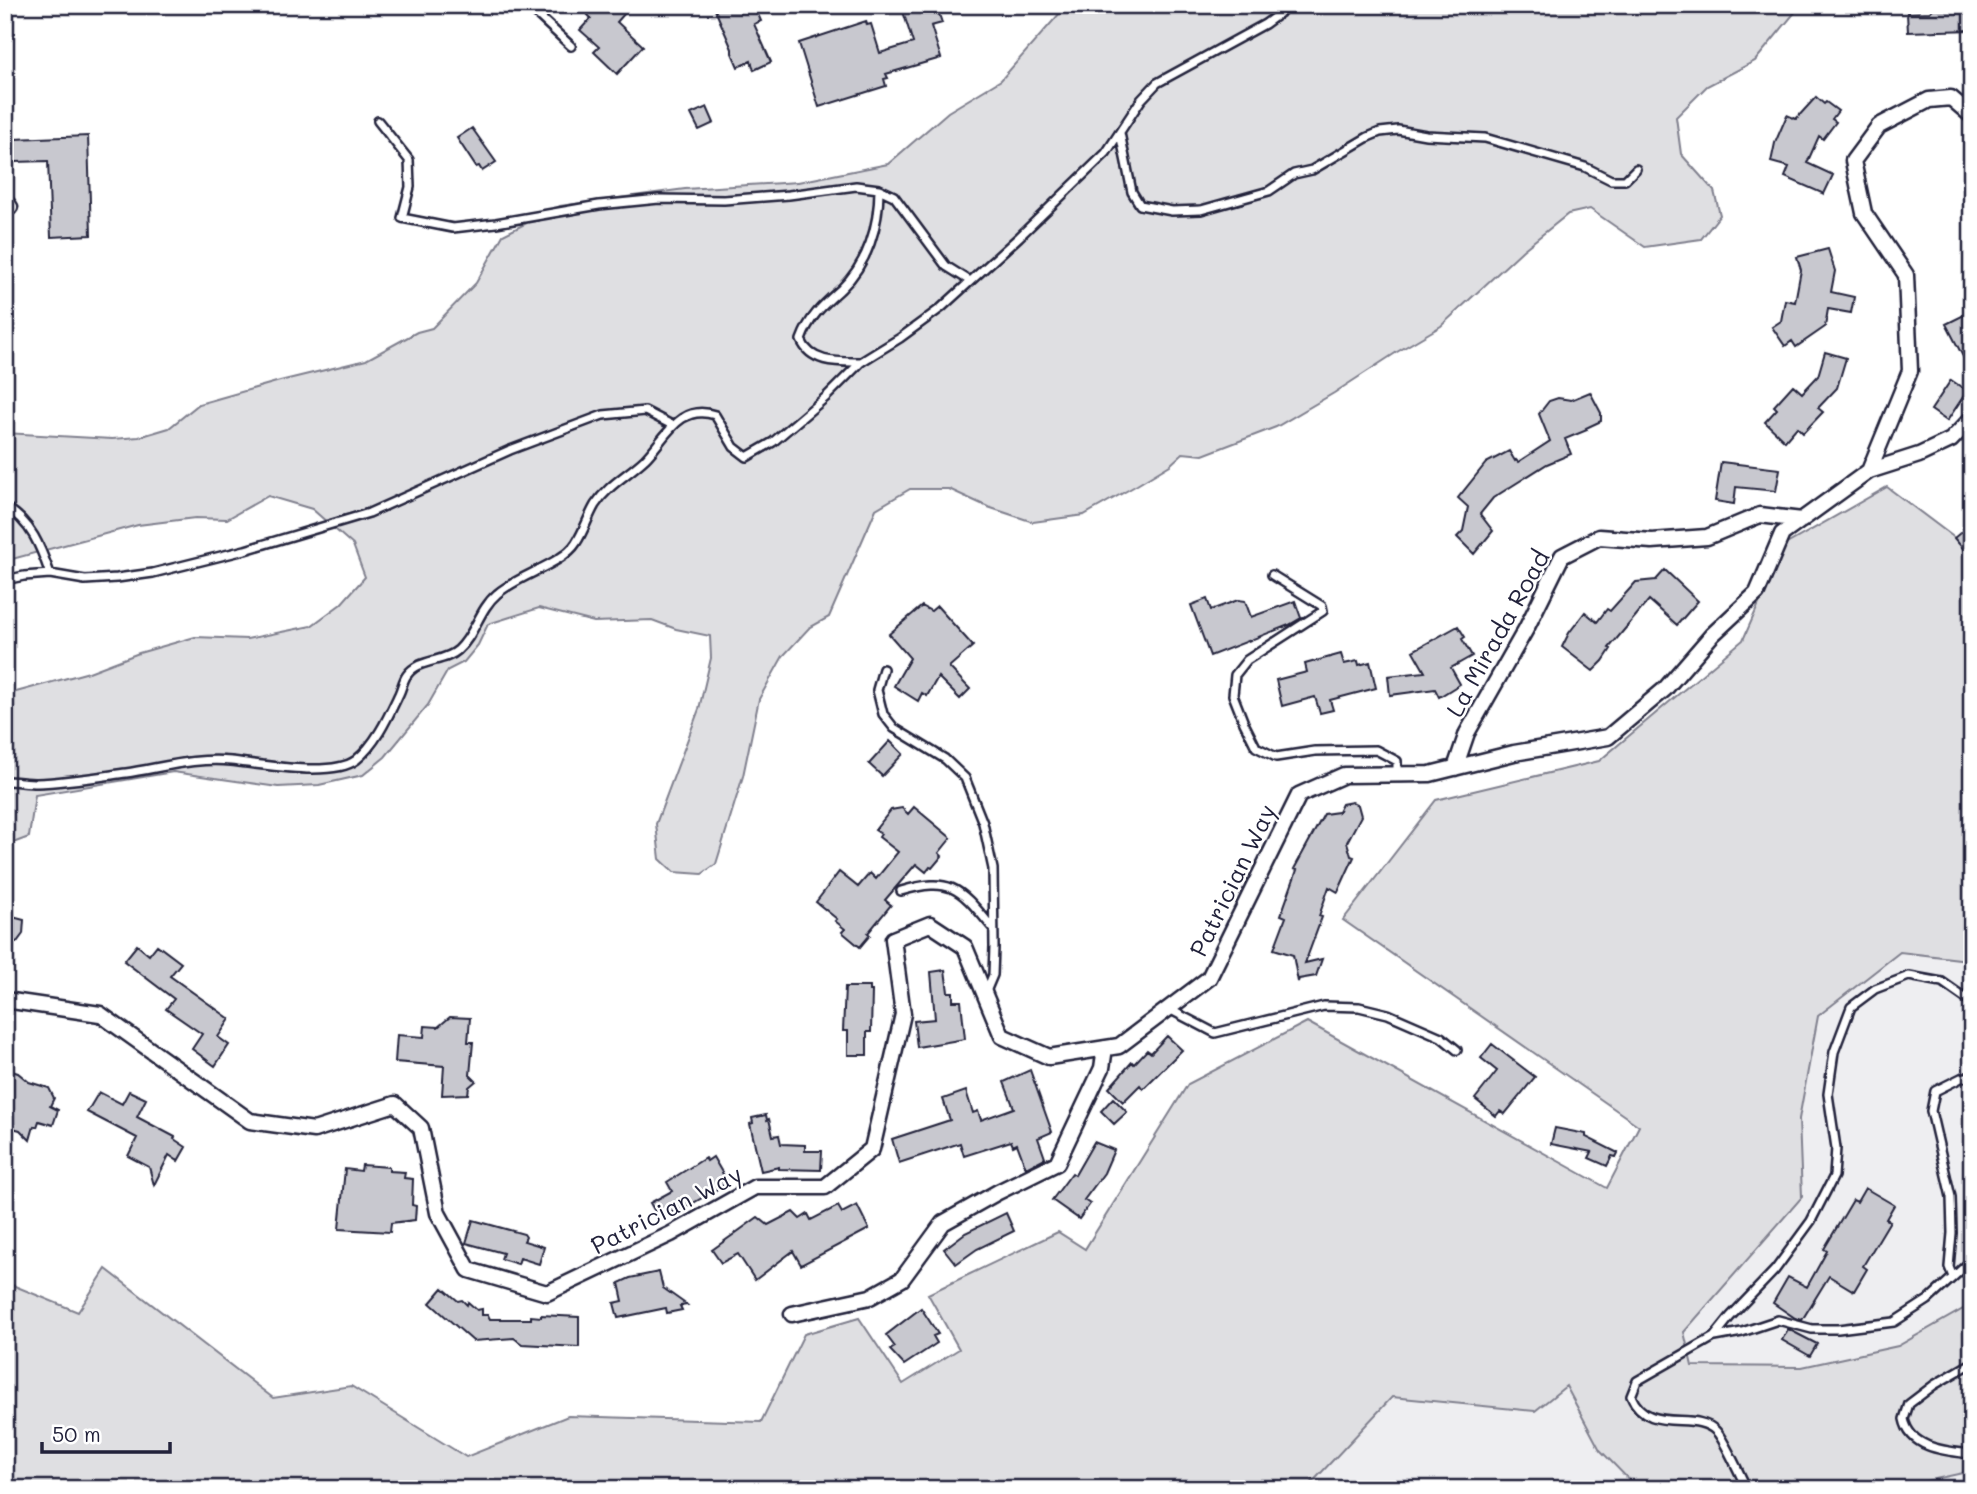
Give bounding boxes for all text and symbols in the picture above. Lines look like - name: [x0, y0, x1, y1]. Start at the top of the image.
- street label: La Mirada Road: [1438, 544, 1556, 722]
- street label: Patrician Way: [1182, 799, 1282, 961]
- street label: Patrician Way: [585, 1158, 747, 1260]
- scale bar: [42, 1410, 170, 1454]
- text: 50 m: [52, 1420, 101, 1447]

